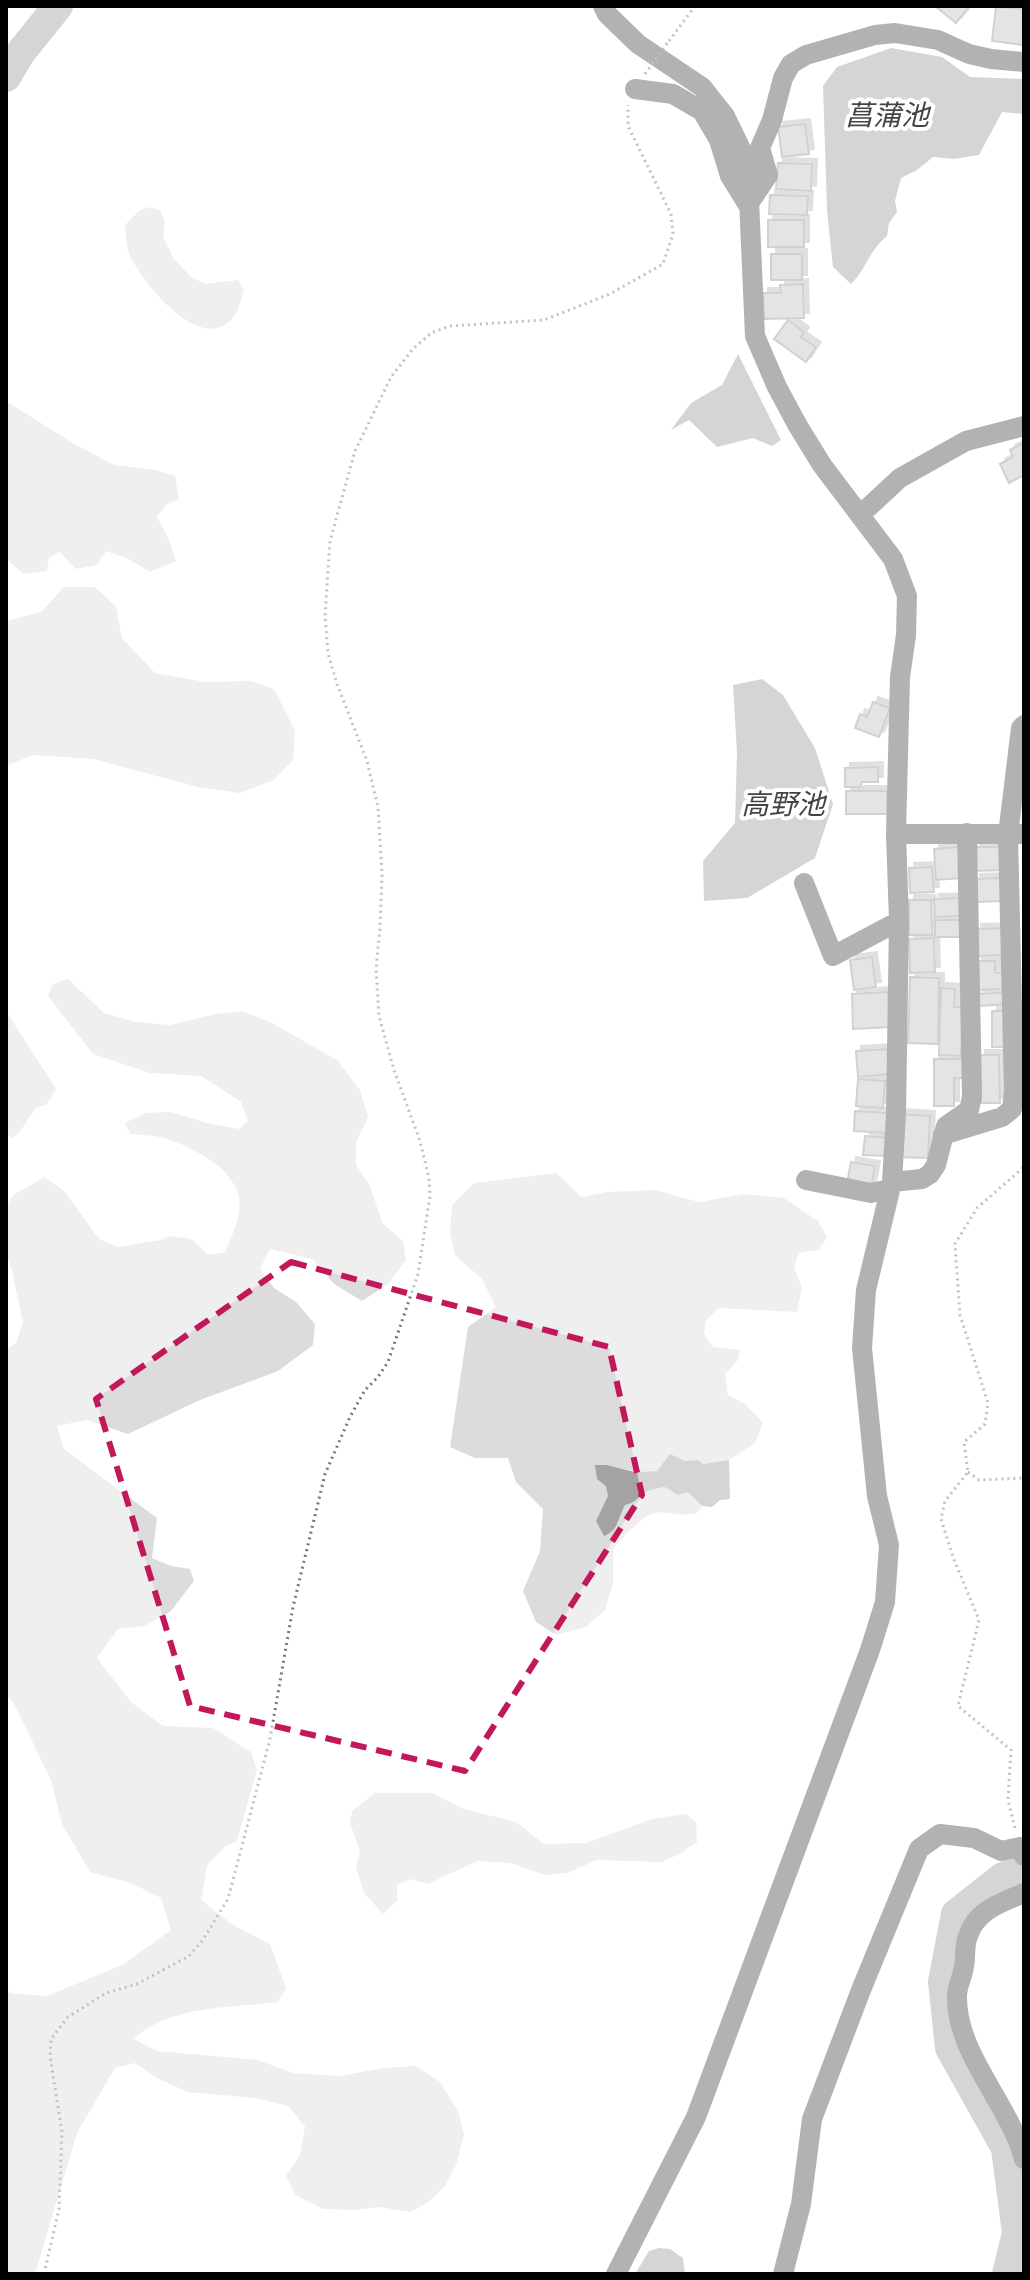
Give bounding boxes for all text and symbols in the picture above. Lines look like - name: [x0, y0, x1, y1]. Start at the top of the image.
- water label: 菖蒲池: [845, 99, 932, 132]
- water label: 高野池: [741, 788, 828, 821]

